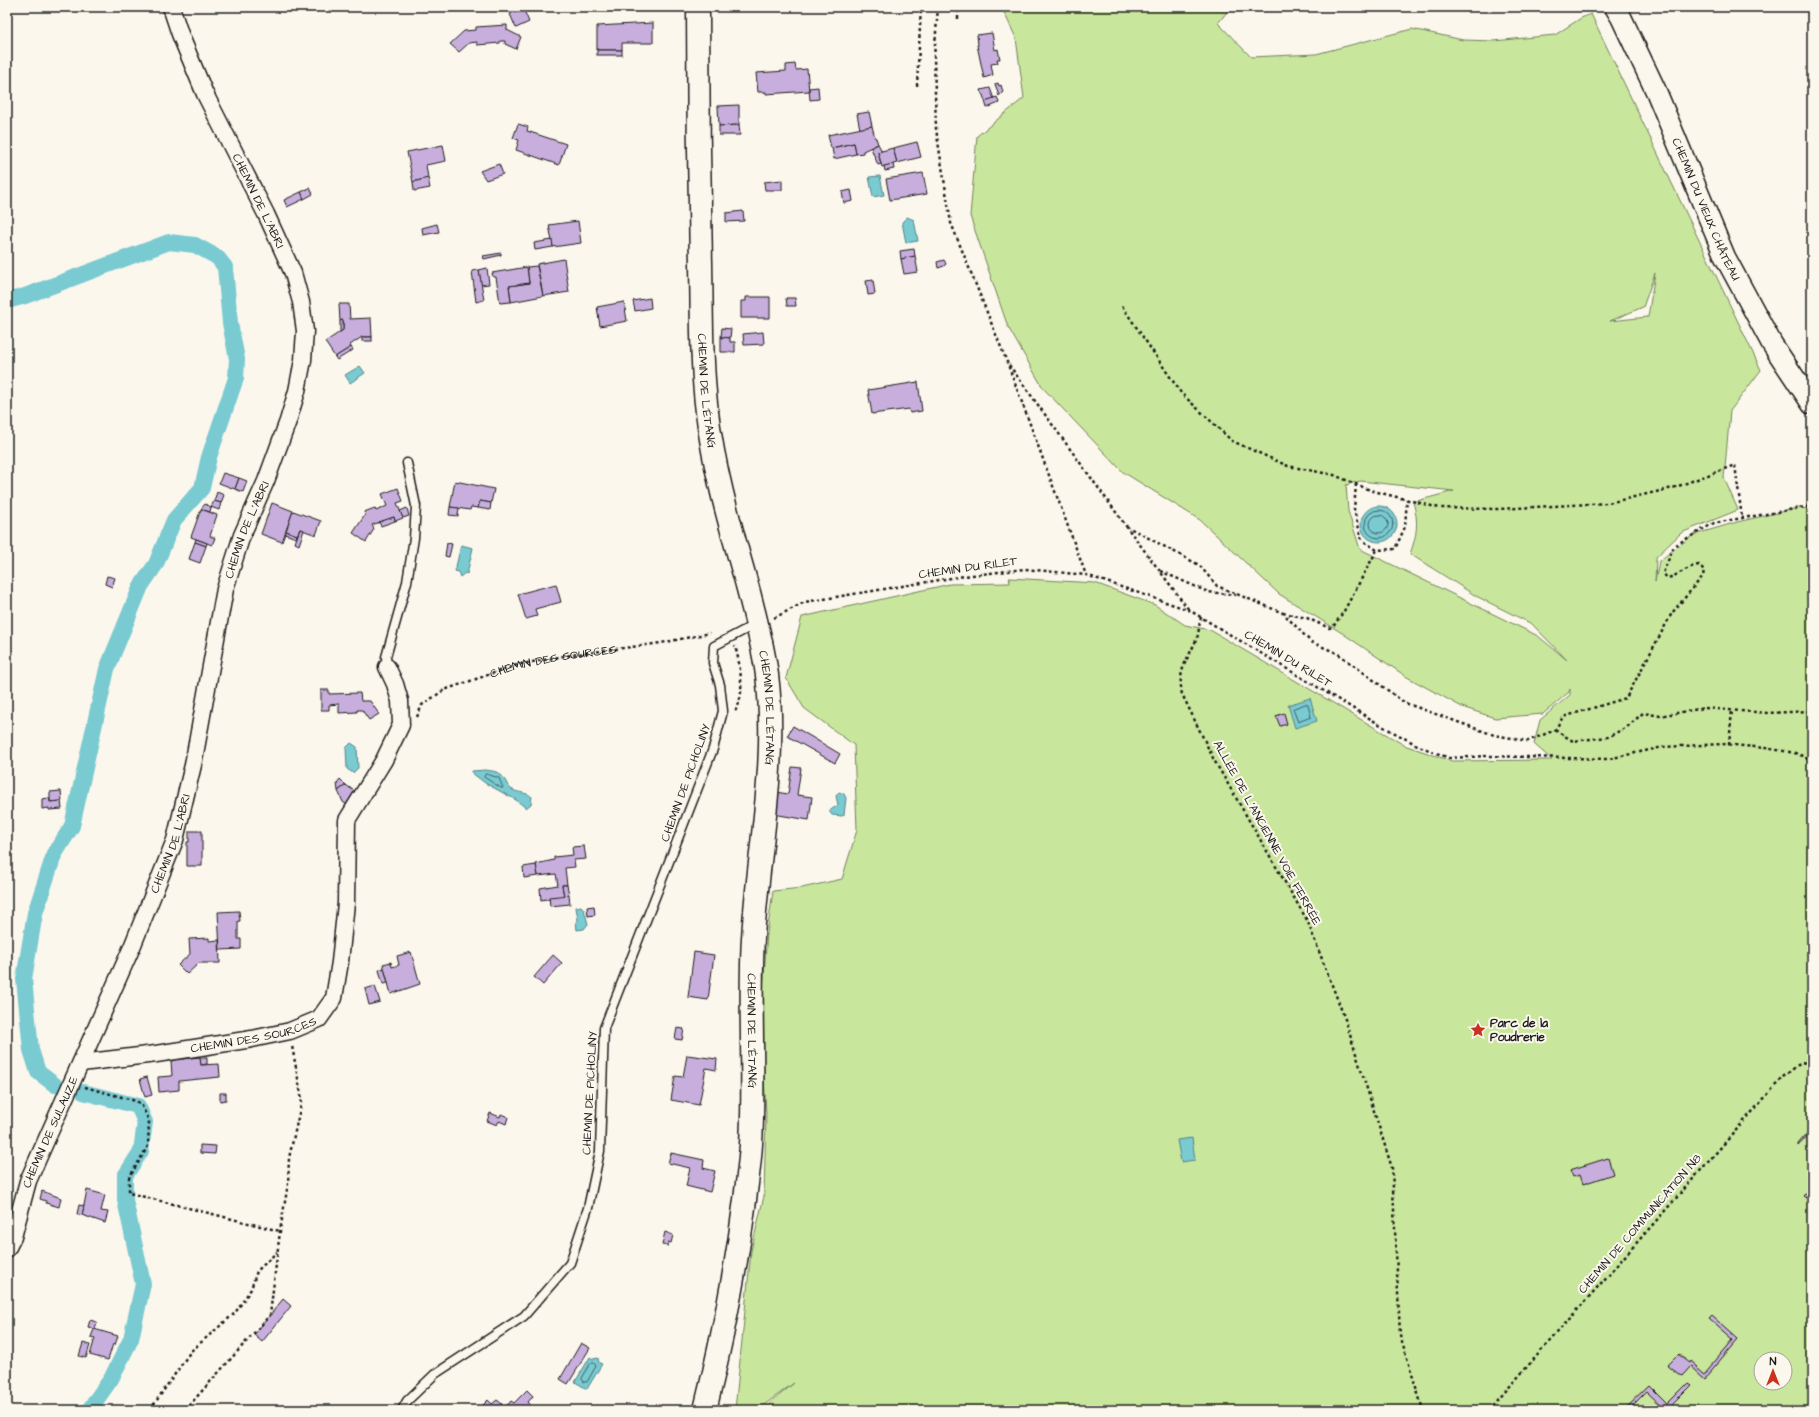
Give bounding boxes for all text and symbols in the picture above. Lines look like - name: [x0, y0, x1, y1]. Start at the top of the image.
- street label: CHEMIN DU VIEUX CHÂTEAU: [1668, 135, 1745, 284]
- street label: CHEMIN DE L'ABRI: [228, 151, 288, 251]
- street label: CHEMIN DE L’ÉTANG: [694, 333, 721, 450]
- street label: CHEMIN DE L'ABRI: [220, 478, 274, 581]
- street label: CHEMIN DU RILET: [918, 553, 1019, 583]
- street label: CHEMIN DU RILET: [1241, 626, 1335, 692]
- street label: CHEMIN DES SOURCES: [488, 641, 618, 682]
- street label: CHEMIN DE L’ÉTANG: [755, 649, 779, 766]
- street label: CHEMIN DE PICHOLINY: [657, 721, 715, 844]
- street label: ALLÉE DE L'ANCIENNE VOIE FERRÉE: [1209, 738, 1325, 928]
- street label: CHEMIN DE L'ABRI: [146, 792, 194, 896]
- street label: CHEMIN DE L’ÉTANG: [743, 973, 761, 1089]
- street label: CHEMIN DES SOURCES: [189, 1012, 319, 1057]
- place label: Parc de la Poudrerie: [1490, 1015, 1549, 1046]
- place icon: Parc de la Poudrerie: [1469, 1021, 1487, 1039]
- street label: CHEMIN DE PICHOLINY: [578, 1030, 602, 1155]
- street label: CHEMIN DE SULAUZE: [18, 1074, 82, 1190]
- street label: CHEMIN DE COMMUNICATION N8: [1574, 1150, 1706, 1298]
- north arrow: [1753, 1351, 1793, 1391]
- text: N: [1770, 1354, 1777, 1369]

